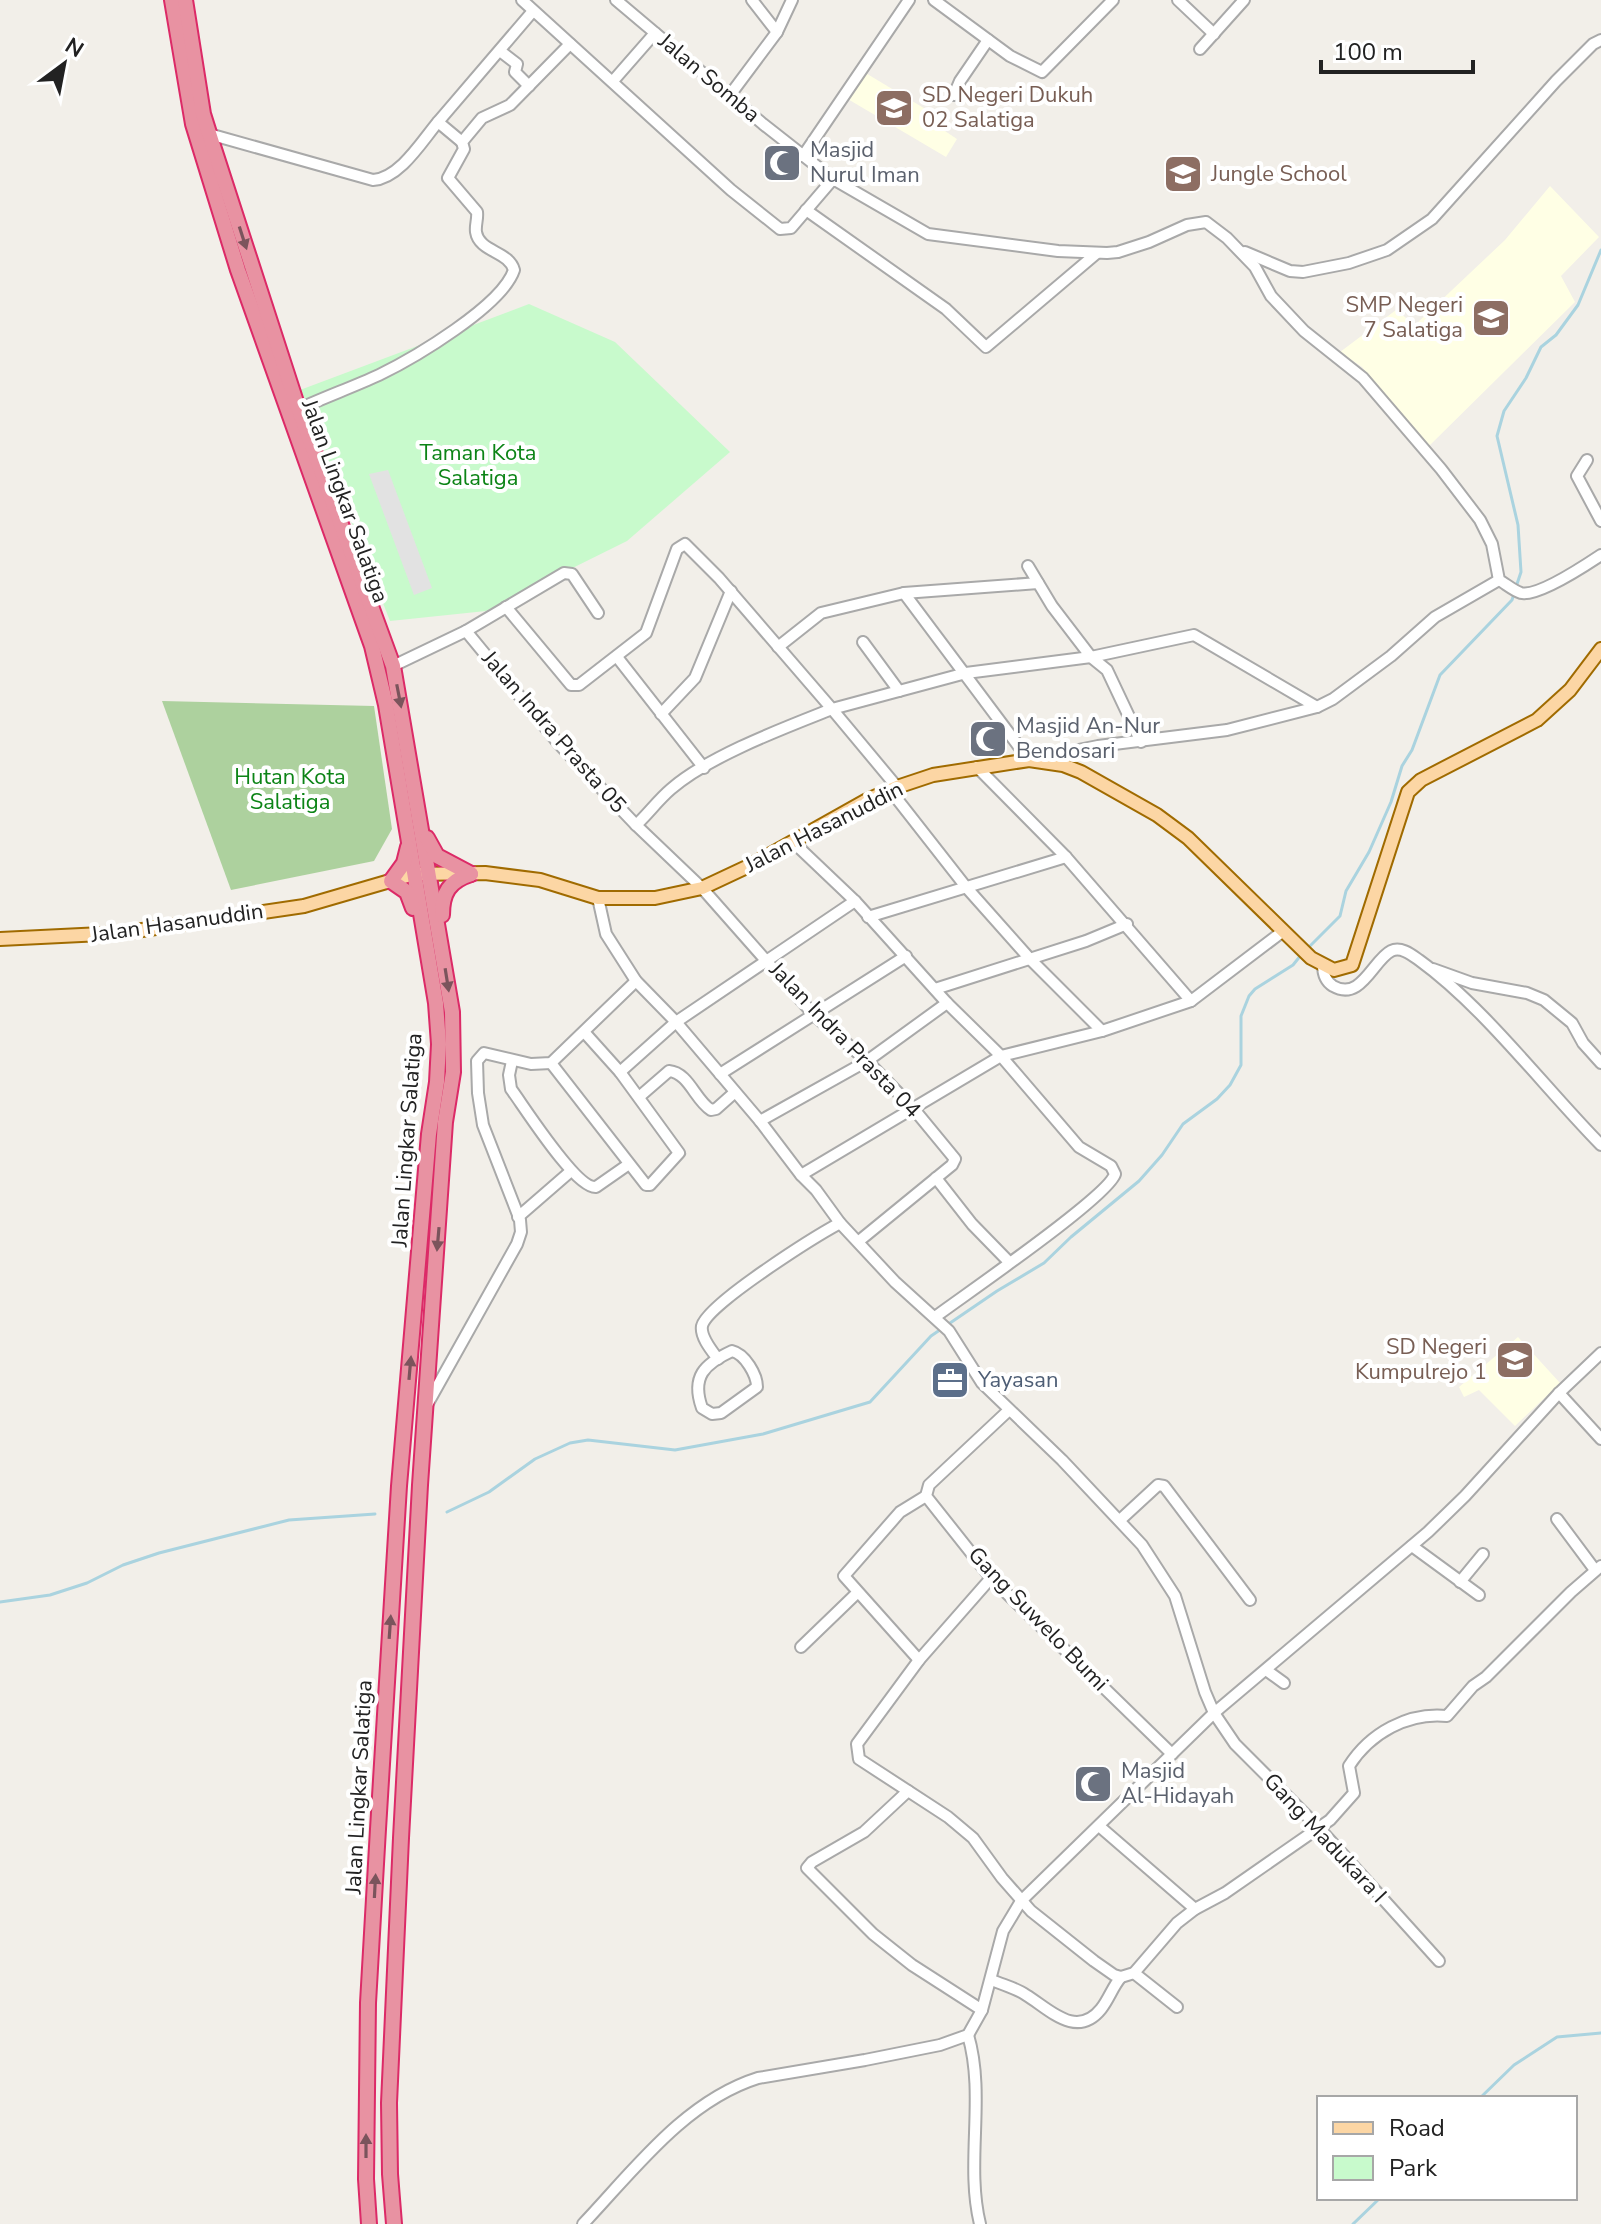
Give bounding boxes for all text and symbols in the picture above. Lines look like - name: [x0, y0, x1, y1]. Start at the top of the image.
- north arrow: [24, 24, 104, 104]
- scale bar: [1321, 24, 1473, 74]
- street label: Jalan Somba: [651, 26, 766, 129]
- text: N: [59, 31, 89, 65]
- text: 100 m: [1333, 36, 1403, 68]
- place label: SD Negeri Dukuh 02 Salatiga: [922, 80, 1093, 135]
- school or university icon: SD Negeri Dukuh 02 Salatiga: [873, 87, 915, 129]
- place label: Masjid Nurul Iman: [810, 135, 920, 190]
- mosque icon: Masjid Nurul Iman: [761, 142, 803, 184]
- school or university icon: Jungle School: [1162, 153, 1204, 195]
- place label: Jungle School: [1210, 159, 1347, 189]
- one-way arrow: [237, 227, 249, 251]
- place label: SMP Negeri 7 Salatiga: [1346, 290, 1463, 345]
- school or university icon: SMP Negeri 7 Salatiga: [1470, 297, 1512, 339]
- street label: Jalan Lingkar Salatiga: [294, 394, 396, 607]
- park label: Taman Kota Salatiga: [420, 438, 536, 493]
- street label: Jalan Indra Prasta 05: [474, 644, 633, 820]
- one-way arrow: [393, 684, 405, 709]
- place label: Masjid An-Nur Bendosari: [1016, 711, 1160, 766]
- mosque icon: Masjid An-Nur Bendosari: [967, 718, 1009, 760]
- park label: Hutan Kota Salatiga: [234, 762, 346, 817]
- street label: Jalan Hasanuddin: [739, 774, 908, 880]
- street label: Jalan Hasanuddin: [88, 896, 265, 950]
- street label: Jalan Indra Prasta 04: [762, 955, 927, 1125]
- one-way arrow: [441, 968, 454, 993]
- street label: Jalan Lingkar Salatiga: [384, 1032, 429, 1249]
- one-way arrow: [431, 1227, 444, 1252]
- place label: SD Negeri Kumpulrejo 1: [1355, 1332, 1487, 1387]
- school or university icon: SD Negeri Kumpulrejo 1: [1494, 1339, 1536, 1381]
- one-way arrow: [404, 1355, 417, 1380]
- office icon: Yayasan: [929, 1359, 971, 1401]
- place label: Yayasan: [977, 1365, 1058, 1395]
- street label: Gang Suwelo Bumi: [961, 1540, 1115, 1698]
- one-way arrow: [384, 1614, 397, 1639]
- street label: Jalan Lingkar Salatiga: [338, 1679, 380, 1896]
- place label: Masjid Al-Hidayah: [1121, 1756, 1234, 1811]
- mosque icon: Masjid Al-Hidayah: [1072, 1763, 1114, 1805]
- street label: Gang Madukara I: [1257, 1766, 1393, 1910]
- one-way arrow: [368, 1873, 381, 1898]
- legend: [1317, 2096, 1577, 2200]
- text: Road: [1389, 2112, 1445, 2144]
- one-way arrow: [360, 2133, 372, 2158]
- text: Park: [1389, 2152, 1438, 2184]

